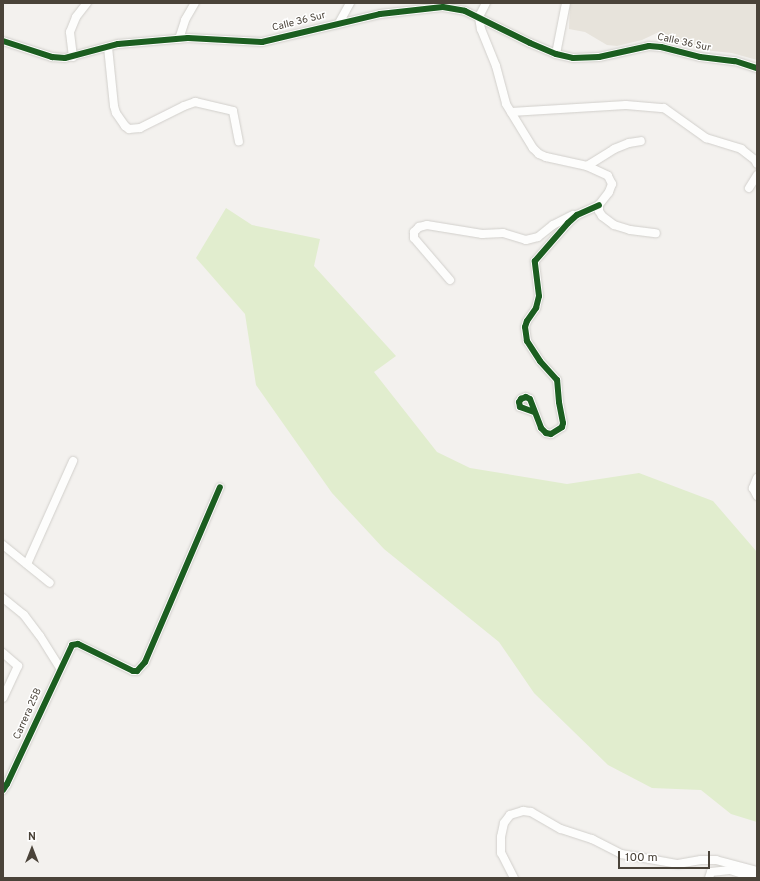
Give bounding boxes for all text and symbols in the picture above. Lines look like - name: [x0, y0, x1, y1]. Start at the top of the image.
- street label: Calle 36 Sur: [271, 10, 327, 34]
- street label: Calle 36 Sur: [656, 31, 712, 55]
- street label: Carrera 25B: [11, 686, 45, 742]
- north arrow: [12, 829, 52, 869]
- text: N: [28, 830, 36, 844]
- scale bar: [620, 843, 712, 869]
- text: 100 m: [625, 850, 658, 866]

